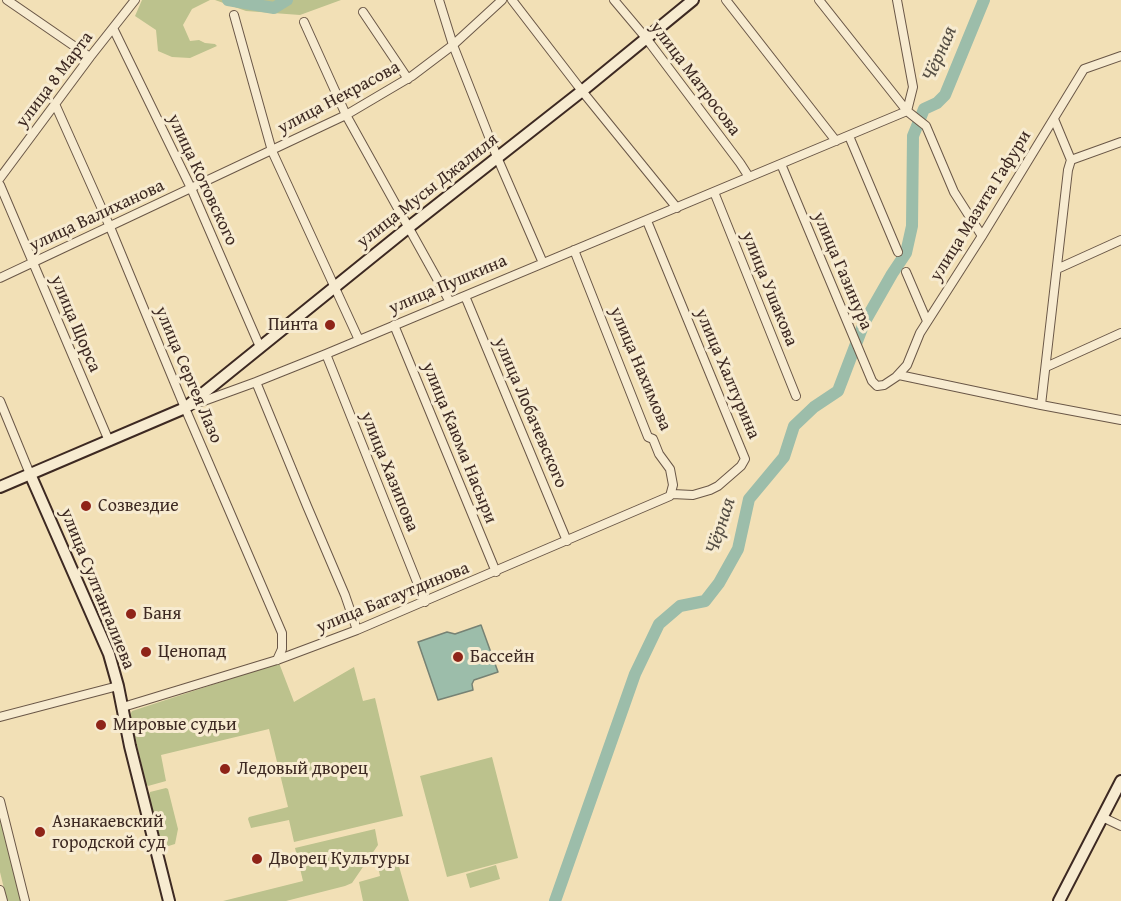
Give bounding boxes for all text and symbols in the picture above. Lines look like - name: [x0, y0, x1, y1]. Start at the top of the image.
- street label: улица Матросова: [645, 18, 745, 140]
- water label: Чёрная: [917, 23, 963, 85]
- street label: улица 8 Марта: [12, 28, 98, 132]
- street label: улица Некрасова: [274, 57, 404, 139]
- street label: улица Котовского: [162, 111, 242, 249]
- street label: улица Мазита Гафури: [926, 127, 1036, 285]
- street label: улица Мусы Джалиля: [353, 129, 503, 253]
- street label: улица Валиханова: [26, 175, 168, 257]
- street label: улица Газинура: [807, 209, 877, 333]
- street label: улица Ушакова: [736, 229, 802, 349]
- street label: улица Пушкина: [386, 250, 510, 320]
- street label: улица Щорса: [45, 272, 105, 376]
- street label: улица Сергея Лазо: [149, 303, 227, 447]
- street label: улица Нахимова: [604, 304, 676, 434]
- street label: улица Халтурина: [690, 306, 764, 442]
- place label: Пинта: [268, 314, 318, 336]
- marker: Пинта: [323, 318, 337, 332]
- street label: улица Лобачевского: [489, 335, 571, 491]
- street label: улица Каюма Насыри: [417, 359, 501, 527]
- street label: улица Хазипова: [355, 409, 423, 535]
- place label: Созвездие: [98, 495, 179, 517]
- water label: Чёрная: [701, 495, 741, 557]
- marker: Созвездие: [79, 499, 93, 513]
- street label: улица Султангалиева: [55, 505, 139, 673]
- street label: улица Багаутдинова: [313, 557, 473, 639]
- place label: Баня: [143, 603, 181, 625]
- marker: Баня: [124, 607, 138, 621]
- place label: Ценопад: [158, 641, 226, 663]
- marker: Ценопад: [139, 645, 153, 659]
- place label: Бассейн: [470, 646, 534, 668]
- marker: Бассейн: [451, 650, 465, 664]
- place label: Мировые судьи: [113, 714, 237, 736]
- marker: Мировые судьи: [94, 718, 108, 732]
- place label: Ледовый дворец: [237, 758, 368, 780]
- marker: Ледовый дворец: [218, 762, 232, 776]
- place label: Азнакаевский городской суд: [52, 811, 166, 854]
- marker: Азнакаевский городской суд: [33, 825, 47, 839]
- place label: Дворец Культуры: [269, 848, 410, 870]
- marker: Дворец Культуры: [250, 852, 264, 866]

